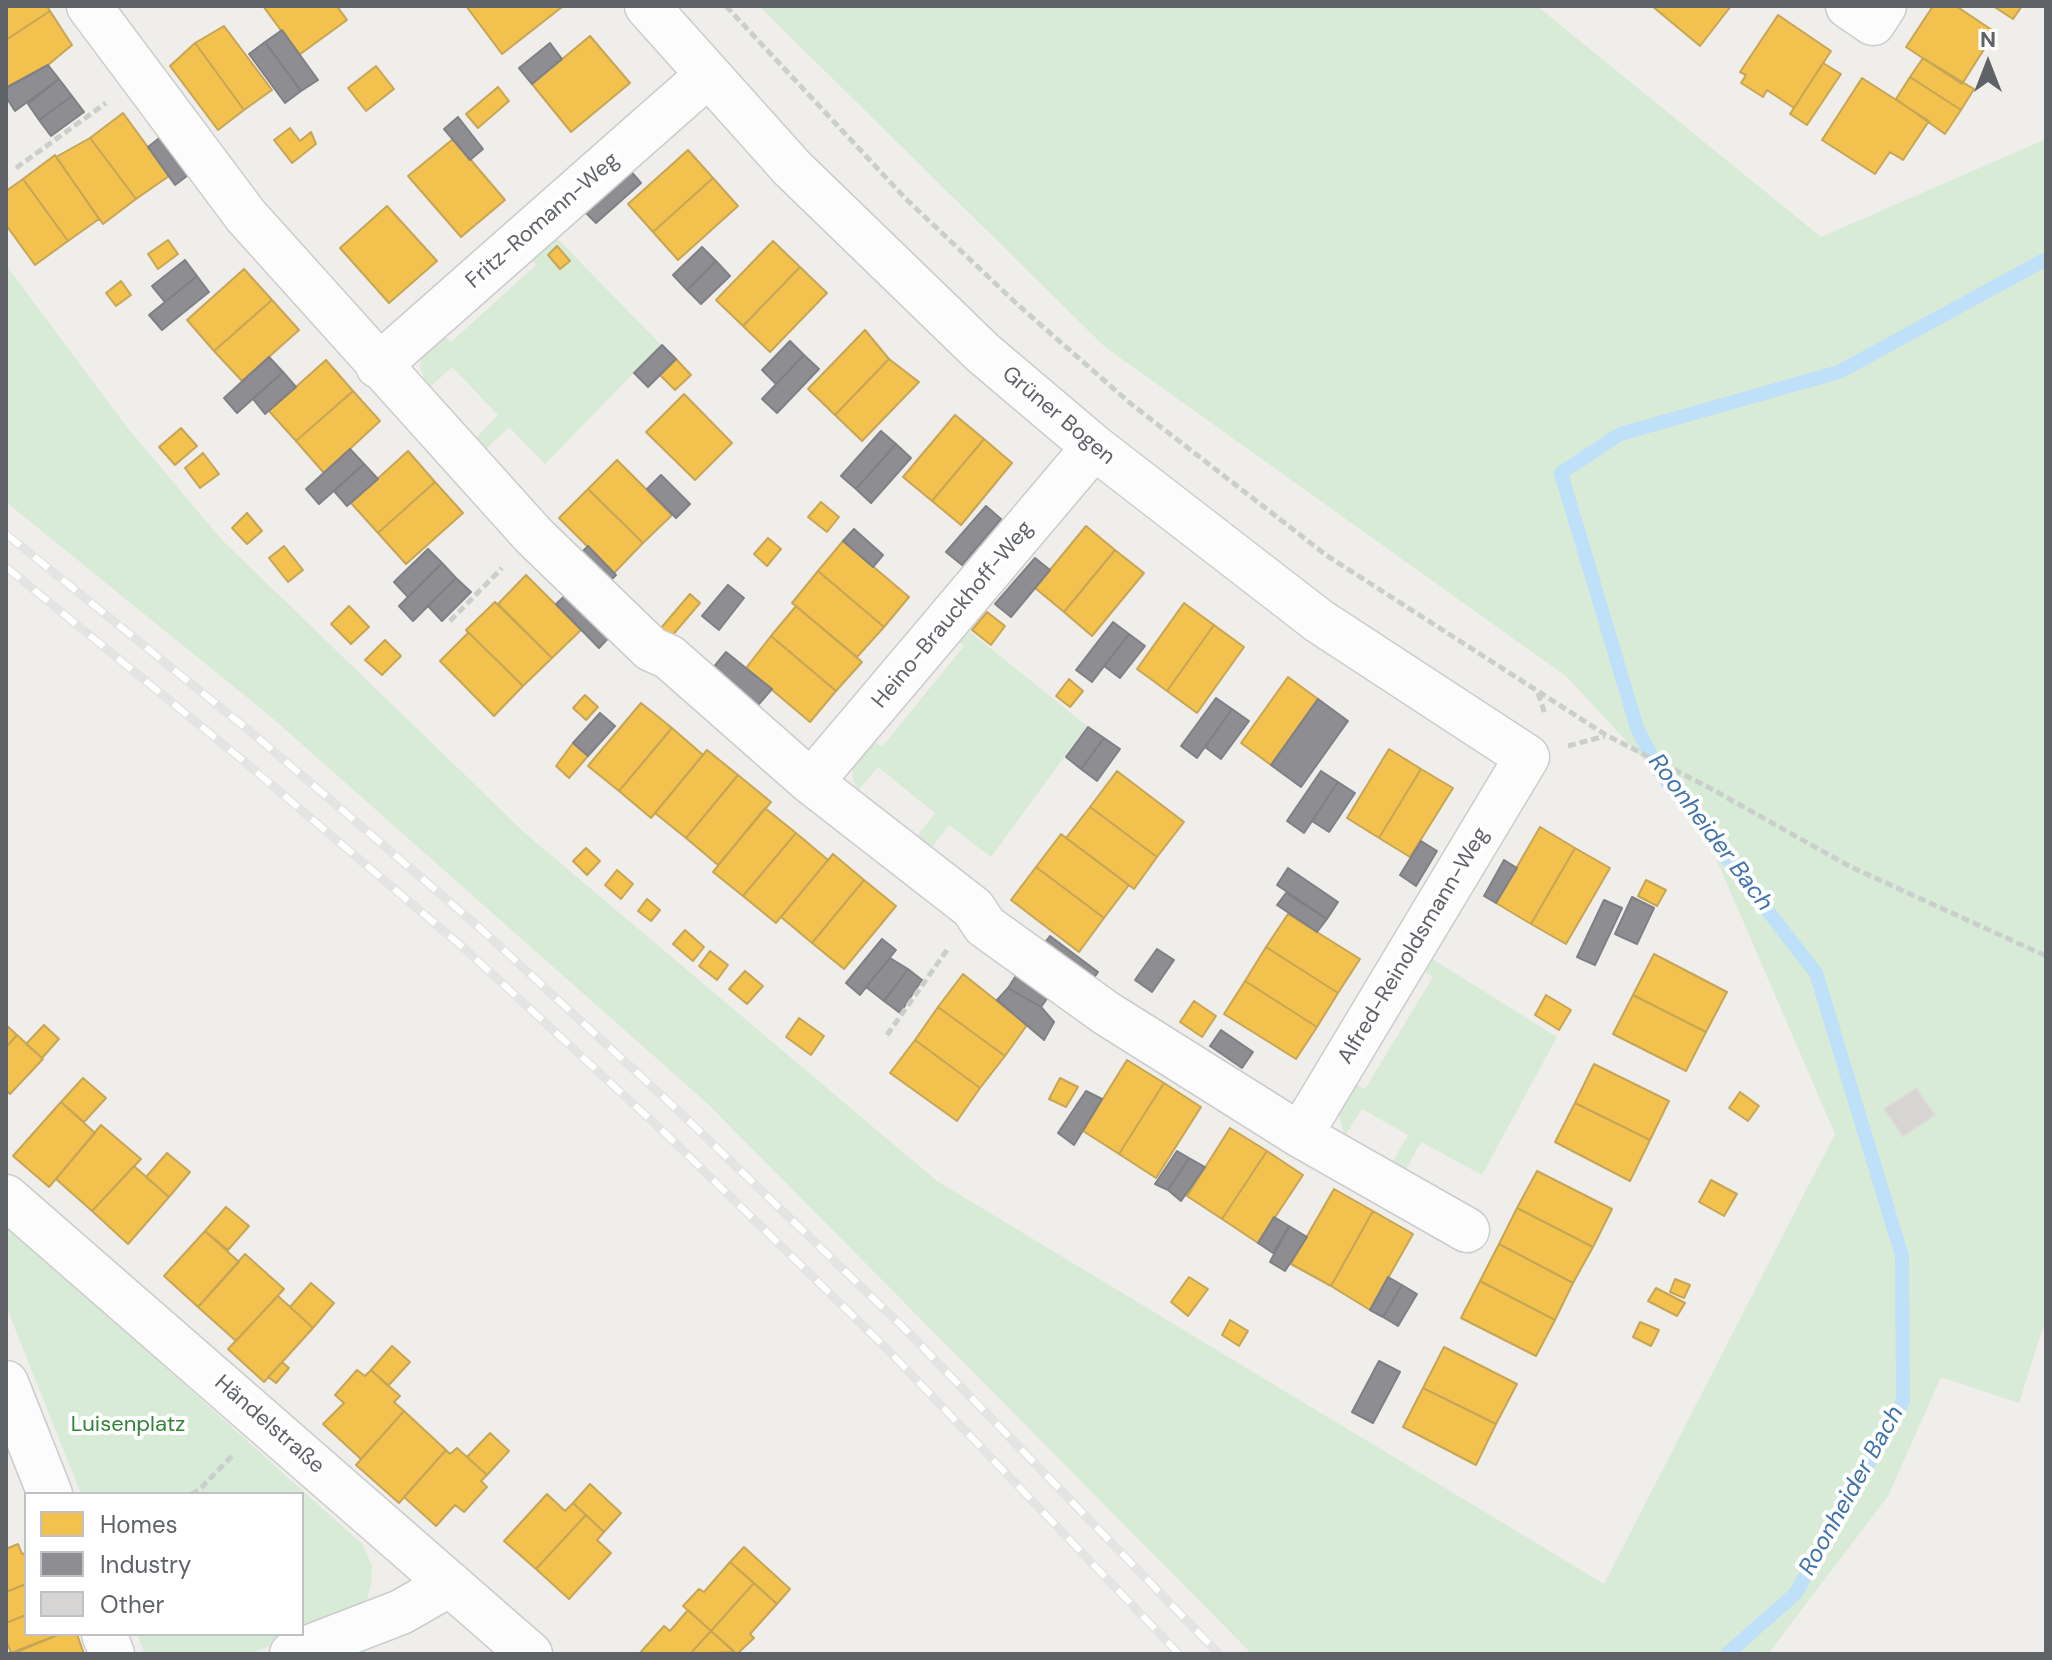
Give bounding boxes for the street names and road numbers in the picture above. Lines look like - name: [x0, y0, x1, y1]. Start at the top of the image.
- street label: Fritz-Romann-Weg: [461, 147, 625, 295]
- street label: Grüner Bogen: [996, 361, 1120, 471]
- street label: Heino-Brauckhoff-Weg: [867, 516, 1039, 714]
- street label: Alfred-Reinoldsmann-Weg: [1333, 823, 1495, 1069]
- street label: Händelstraße: [209, 1370, 329, 1480]

